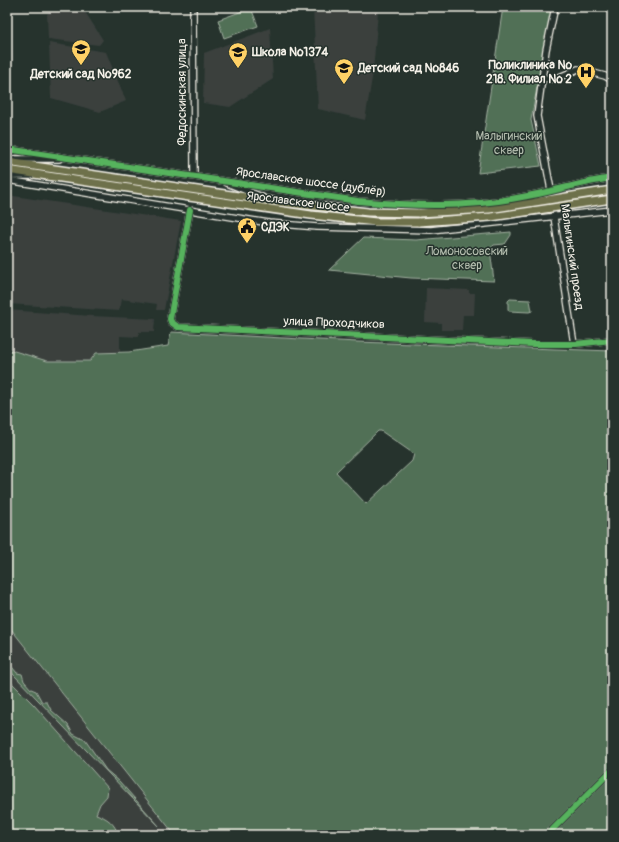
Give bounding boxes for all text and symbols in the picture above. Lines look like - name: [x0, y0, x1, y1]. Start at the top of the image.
- school or university icon: Детский сад №962: [70, 38, 92, 66]
- street label: Федоскинская улица: [175, 38, 190, 146]
- school or university icon: Школа №1374: [227, 41, 249, 69]
- place label: Школа №1374: [251, 45, 328, 60]
- school or university icon: Детский сад №846: [333, 57, 355, 85]
- place label: Поликлиника № 218. Филиал № 2: [486, 58, 572, 87]
- place label: Детский сад №846: [357, 61, 459, 76]
- hospital icon: Поликлиника № 218. Филиал № 2: [575, 61, 597, 89]
- place label: Детский сад №962: [29, 67, 132, 82]
- park label: Малыгинский сквер: [475, 129, 543, 158]
- street label: Ярославское шоссе (дублёр): [235, 164, 387, 200]
- street label: Ярославское шоссе: [246, 188, 350, 216]
- street label: Малыгинский проезд: [557, 203, 587, 312]
- public building icon: СДЭК: [236, 216, 258, 244]
- place label: СДЭК: [261, 220, 290, 235]
- park label: Ломоносовский сквер: [425, 244, 508, 273]
- street label: улица Проходчиков: [282, 314, 385, 332]

